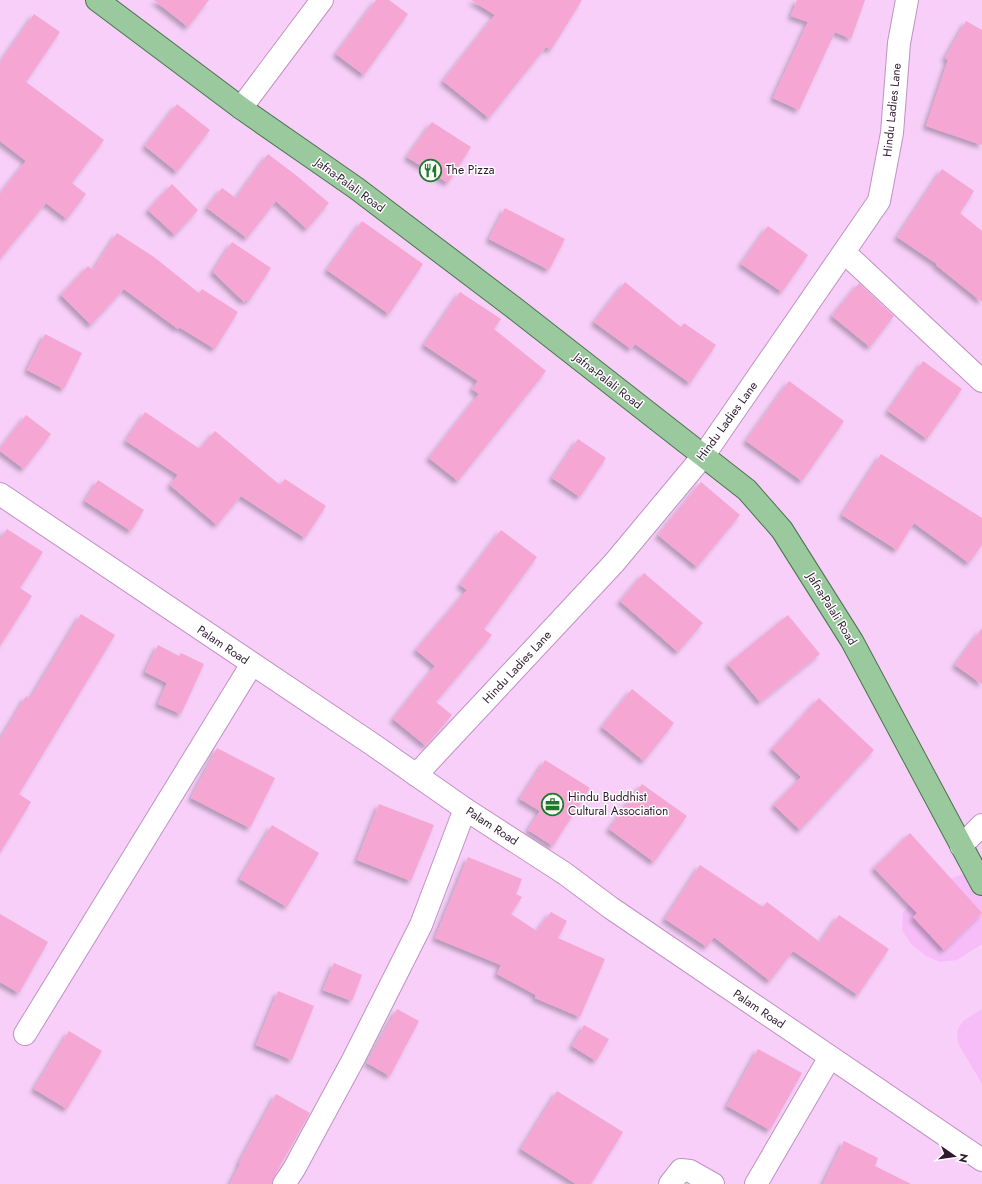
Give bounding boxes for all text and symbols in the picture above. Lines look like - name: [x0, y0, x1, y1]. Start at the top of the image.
- street label: Hindu Ladies Lane: [878, 62, 906, 158]
- street label: Jafna-Palali Road: [310, 152, 389, 217]
- restaurant icon: The Pizza: [417, 157, 443, 183]
- place label: The Pizza: [446, 161, 495, 179]
- street label: Jafna-Palali Road: [568, 347, 646, 414]
- street label: Hindu Ladies Lane: [692, 378, 762, 464]
- street label: Jafna-Palali Road: [801, 568, 862, 649]
- street label: Palam Road: [193, 621, 253, 669]
- street label: Hindu Ladies Lane: [478, 626, 556, 708]
- place label: Hindu Buddhist Cultural Association: [568, 788, 668, 820]
- office icon: Hindu Buddhist Cultural Association: [539, 791, 565, 817]
- street label: Palam Road: [462, 802, 522, 850]
- street label: Palam Road: [729, 985, 789, 1033]
- north arrow: [934, 1136, 974, 1176]
- text: N: [955, 1152, 973, 1164]

